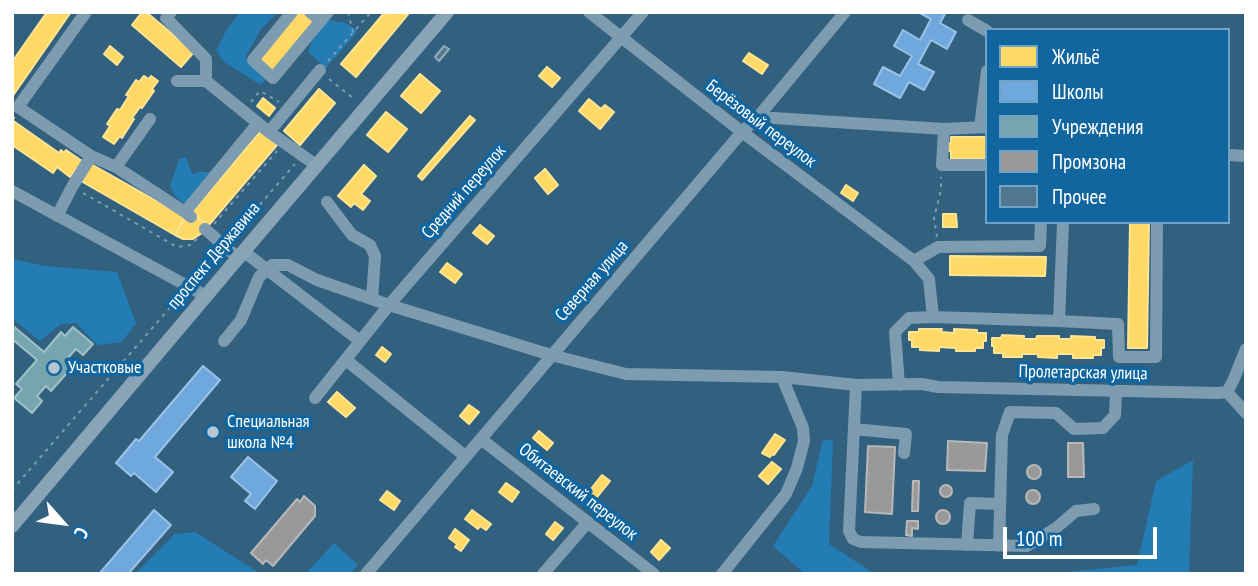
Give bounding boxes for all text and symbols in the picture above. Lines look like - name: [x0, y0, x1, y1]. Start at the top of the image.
- legend: [985, 28, 1230, 224]
- text: Жильё: [1052, 43, 1100, 70]
- street label: Берёзовый переулок: [702, 76, 820, 172]
- text: Школы: [1052, 78, 1104, 105]
- text: Учреждения: [1052, 113, 1143, 140]
- street label: Средний переулок: [417, 141, 511, 243]
- text: Промзона: [1052, 148, 1126, 175]
- text: Прочее: [1052, 183, 1107, 210]
- street label: проспект Державина: [163, 198, 265, 314]
- street label: Северная улица: [551, 236, 633, 326]
- place label: Участковые: [68, 357, 141, 379]
- marker: Участковые: [46, 360, 62, 376]
- street label: Пролетарская улица: [1018, 361, 1148, 385]
- place label: Специальная школа №4: [227, 411, 310, 453]
- marker: Специальная школа №4: [205, 424, 221, 440]
- street label: Обитаевский переулок: [514, 439, 642, 545]
- north arrow: [28, 488, 98, 558]
- scale bar: [1006, 512, 1160, 556]
- text: С: [69, 523, 94, 542]
- text: 100 m: [1016, 525, 1062, 552]

